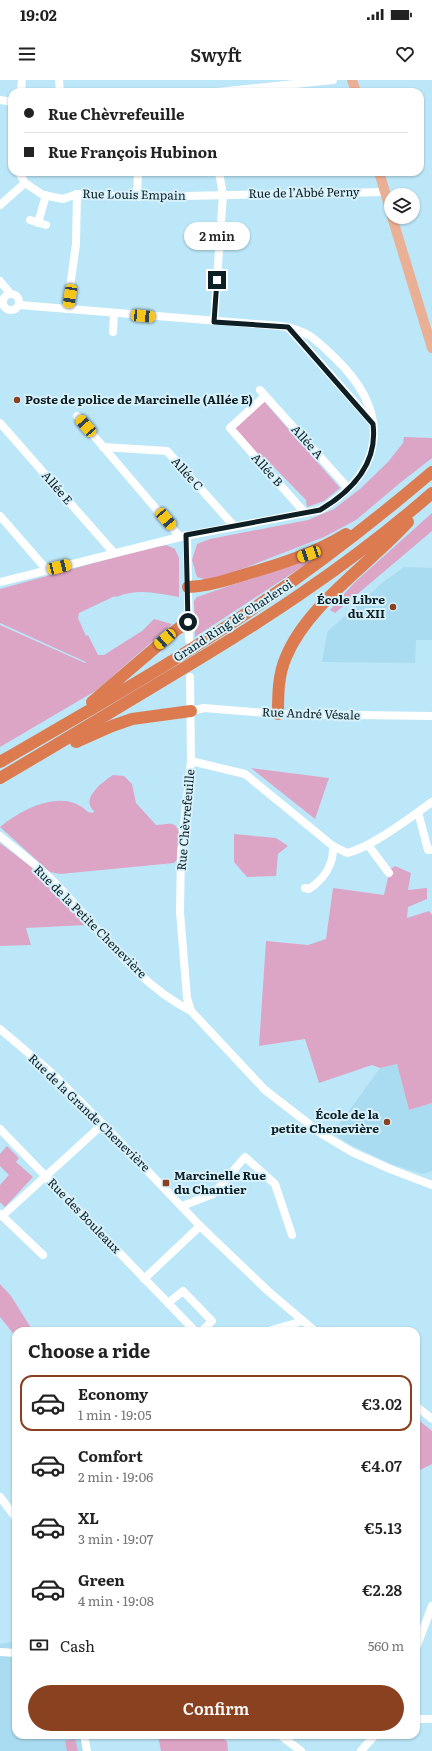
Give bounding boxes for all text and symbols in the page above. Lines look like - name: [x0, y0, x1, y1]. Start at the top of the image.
- text: 19:02: [20, 3, 57, 26]
- text: Swyft: [190, 41, 242, 68]
- icon: menu: [16, 43, 38, 65]
- icon: heart: [394, 43, 416, 65]
- text: Rue Chèvrefeuille: [48, 102, 185, 125]
- text: Rue François Hubinon: [48, 140, 217, 163]
- street label: Rue de l’Abbé Perny: [248, 182, 360, 202]
- street label: Rue Louis Empain: [82, 184, 186, 204]
- map controls: [384, 188, 420, 224]
- button: layers: [384, 188, 420, 224]
- callout: 2 min: [184, 222, 250, 250]
- text: 2 min: [199, 226, 235, 245]
- route end: [208, 271, 226, 289]
- car: [62, 283, 78, 309]
- car: [131, 309, 155, 323]
- place label: Poste de police de Marcinelle (Allée E): [25, 390, 253, 408]
- marker: Poste de police de Marcinelle (Allée E): [12, 395, 22, 405]
- car: [74, 413, 98, 439]
- street label: Allée A: [288, 420, 328, 463]
- street label: Allée B: [248, 449, 288, 490]
- street label: Allée C: [168, 452, 208, 494]
- street label: Allée E: [38, 467, 78, 508]
- car: [154, 506, 178, 532]
- car: [296, 544, 322, 564]
- car: [46, 558, 72, 576]
- street label: Grand Ring de Charleroi: [169, 575, 296, 666]
- place label: École Libre du XII: [317, 590, 385, 622]
- marker: École Libre du XII: [388, 602, 398, 612]
- route start: [179, 613, 197, 631]
- car: [152, 627, 178, 651]
- street label: Rue André Vésale: [262, 702, 360, 724]
- street label: Rue Chèvrefeuille: [172, 768, 198, 871]
- street label: Rue de la Petite Chenevière: [30, 861, 151, 982]
- street label: Rue de la Grande Chenevière: [25, 1049, 155, 1175]
- place label: École de la petite Chenevière: [271, 1105, 379, 1137]
- marker: École de la petite Chenevière: [382, 1117, 392, 1127]
- place label: Marcinelle Rue du Chantier: [174, 1166, 266, 1198]
- street label: Rue des Bouleaux: [44, 1174, 126, 1257]
- marker: Marcinelle Rue du Chantier: [161, 1178, 171, 1188]
- text: Choose a ride: [28, 1337, 150, 1364]
- text: Economy: [78, 1382, 148, 1405]
- icon: car: [30, 1385, 66, 1421]
- text: €3.02: [362, 1392, 402, 1415]
- text: 1 min · 19:05: [78, 1405, 152, 1424]
- text: Comfort: [78, 1444, 143, 1467]
- icon: car: [30, 1447, 66, 1483]
- text: €4.07: [361, 1454, 402, 1477]
- text: 2 min · 19:06: [78, 1467, 153, 1486]
- text: XL: [78, 1506, 99, 1529]
- icon: car: [30, 1509, 66, 1545]
- text: €5.13: [364, 1516, 402, 1539]
- text: 3 min · 19:07: [78, 1529, 153, 1548]
- text: Green: [78, 1568, 125, 1591]
- icon: car: [30, 1571, 66, 1607]
- text: €2.28: [362, 1578, 402, 1601]
- text: 4 min · 19:08: [78, 1591, 154, 1610]
- icon: cash: [28, 1634, 50, 1656]
- text: Cash: [60, 1634, 95, 1657]
- text: 560 m: [368, 1636, 404, 1655]
- button: Confirm: [28, 1685, 404, 1731]

